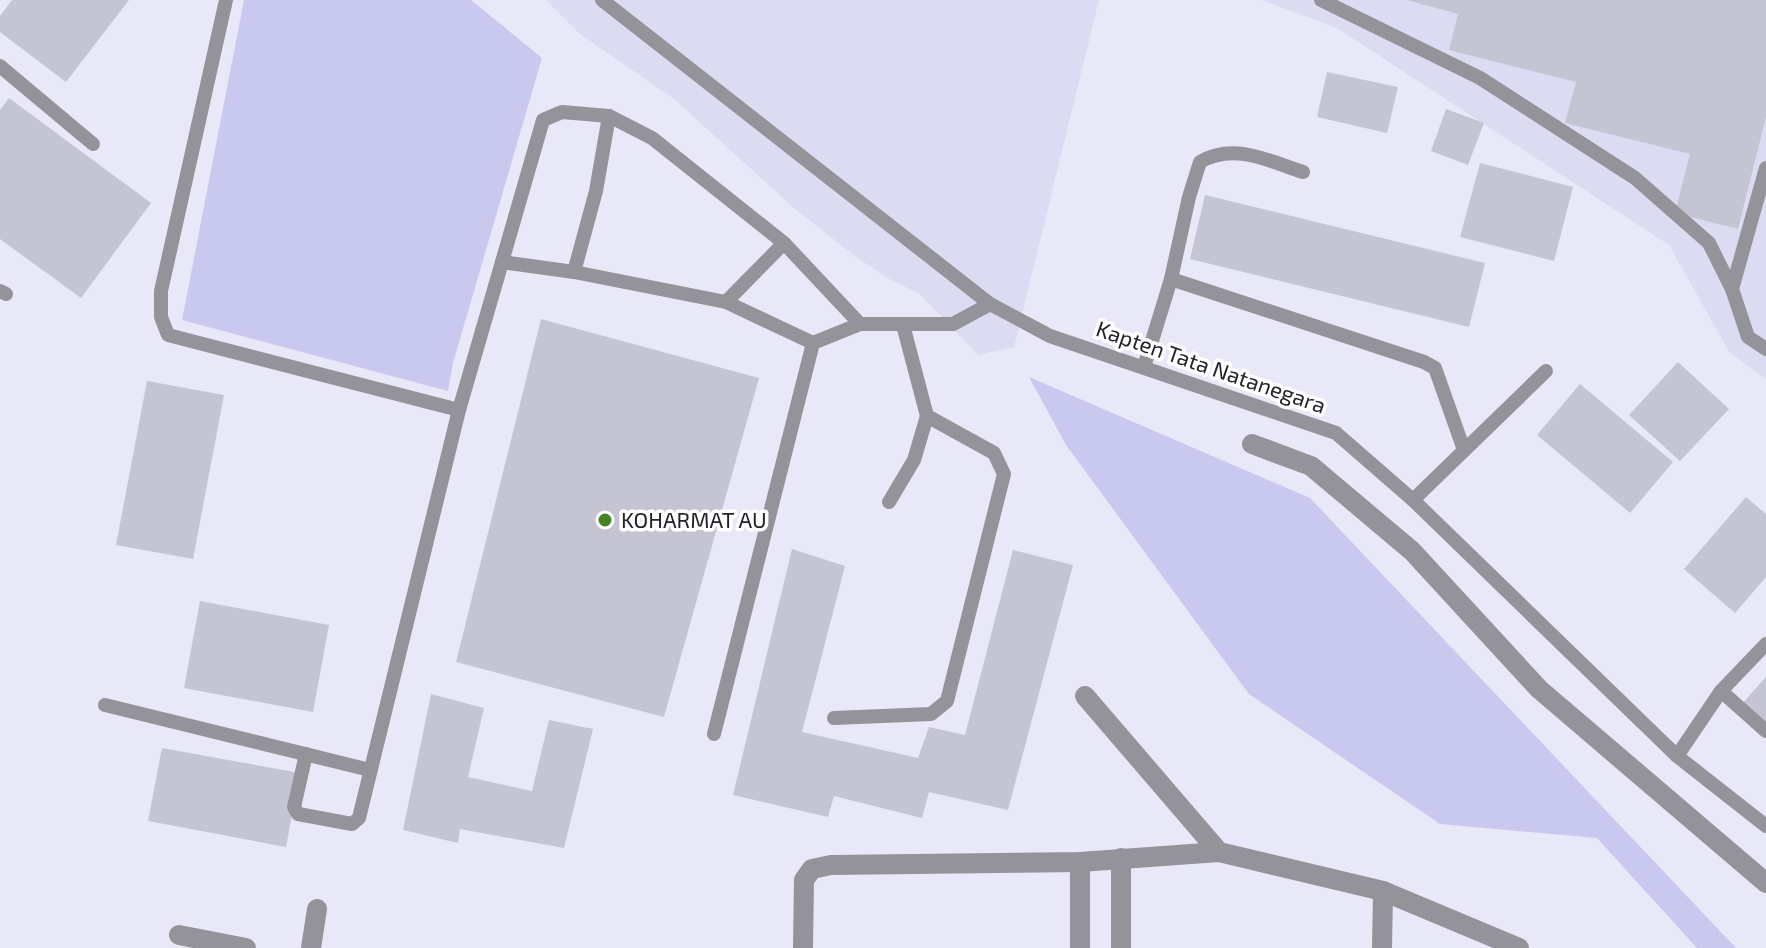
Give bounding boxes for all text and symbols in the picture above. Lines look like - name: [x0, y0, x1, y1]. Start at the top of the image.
- street label: Kapten Tata Natanegara: [1093, 315, 1330, 418]
- place label: KOHARMAT AU: [621, 506, 767, 532]
- marker: KOHARMAT AU: [596, 511, 614, 529]

